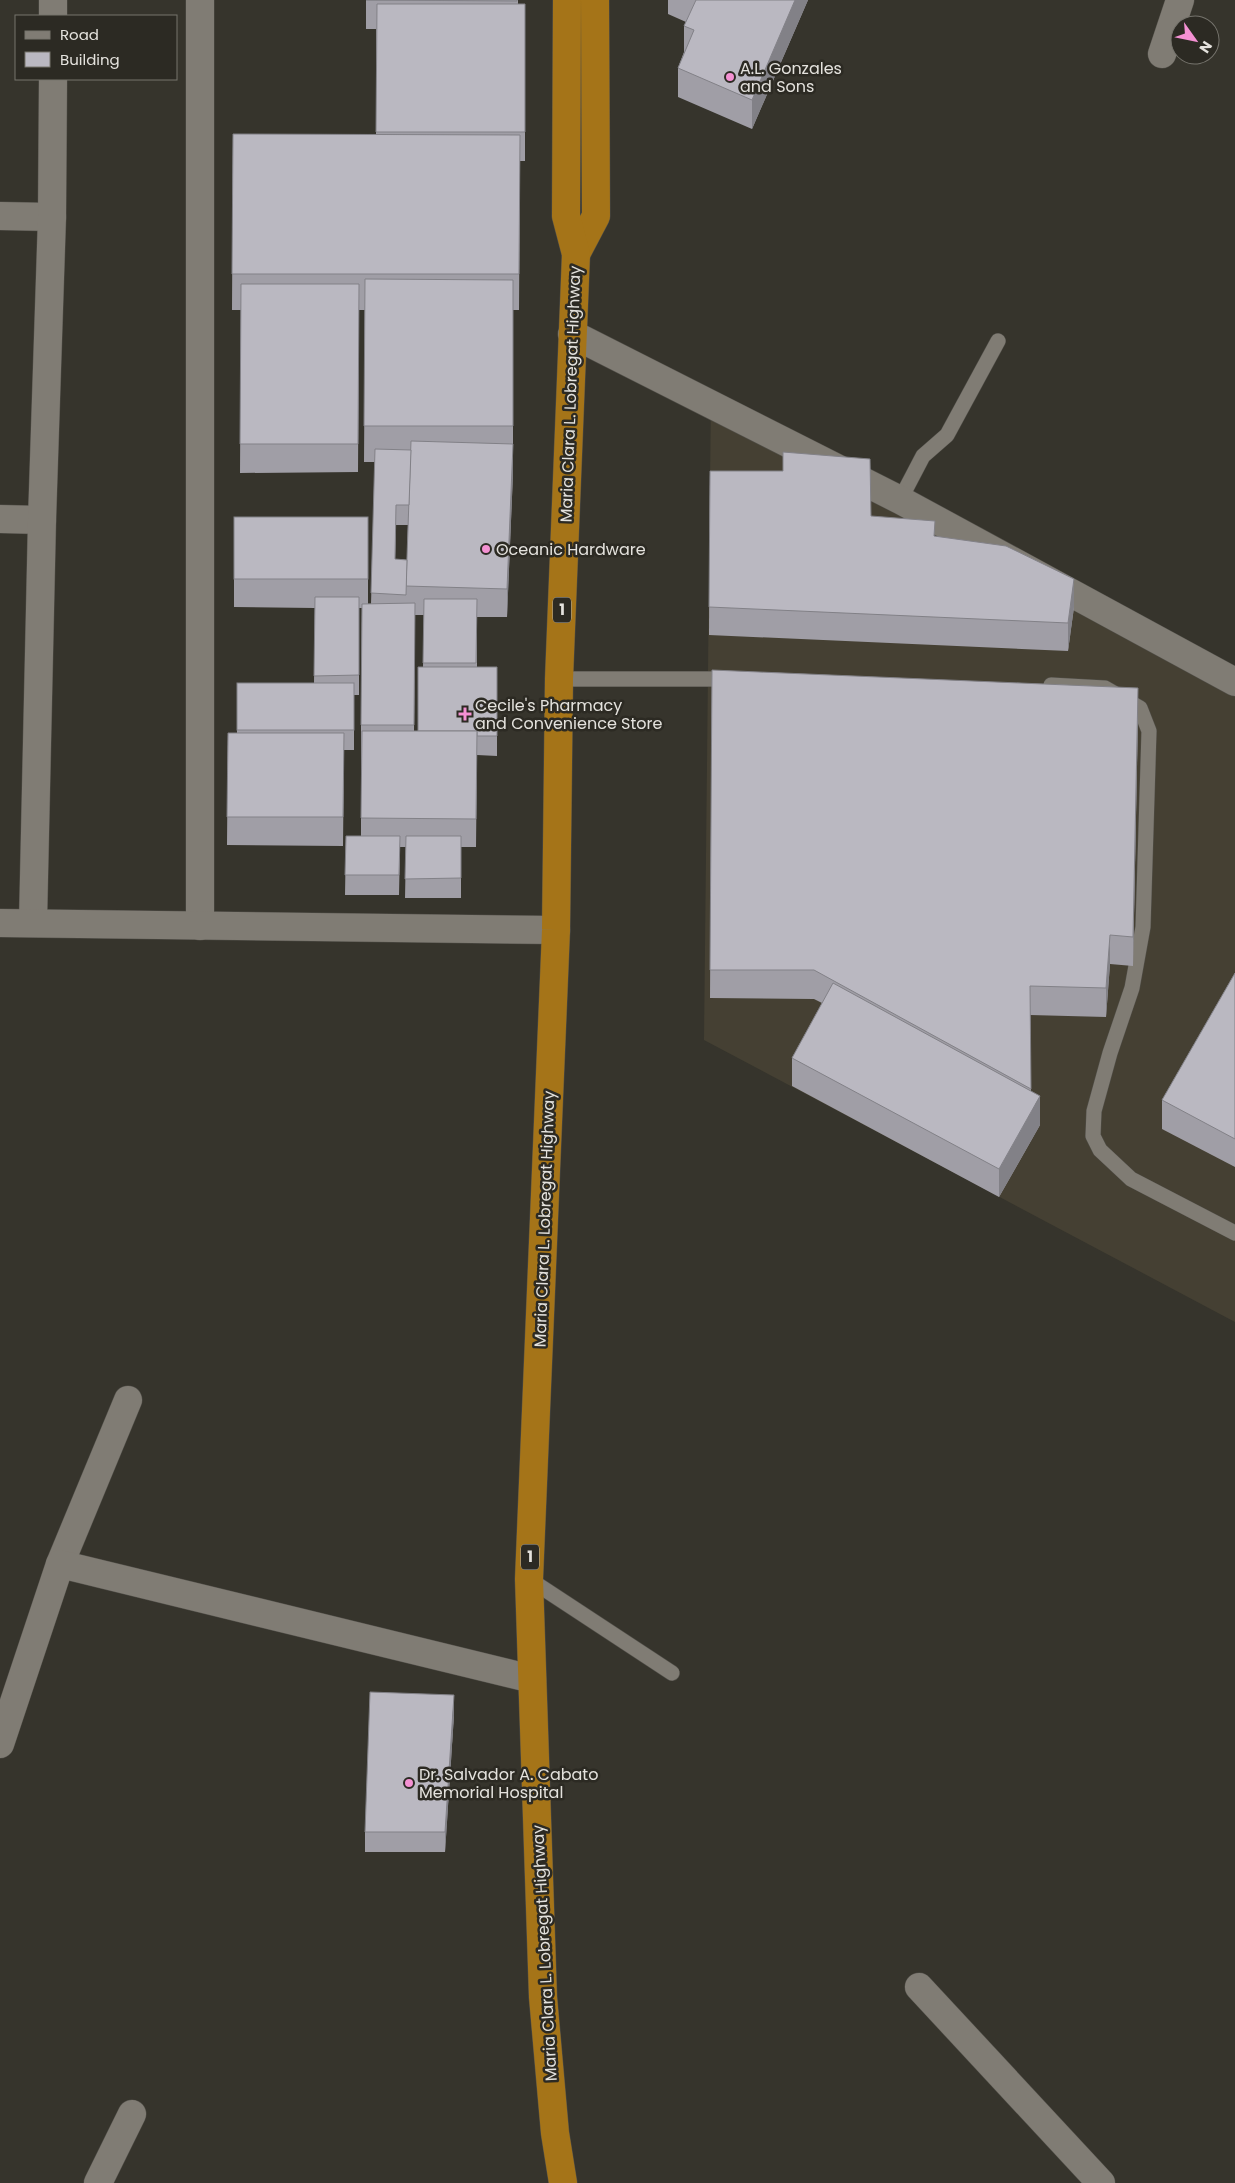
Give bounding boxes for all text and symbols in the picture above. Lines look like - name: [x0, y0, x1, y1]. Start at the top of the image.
- legend: [15, 15, 178, 80]
- north arrow: [1170, 15, 1220, 65]
- text: Road: [60, 24, 99, 45]
- text: N: [1195, 37, 1217, 57]
- text: Building: [60, 49, 120, 70]
- place label: A.L. Gonzales and Sons: [740, 57, 842, 98]
- marker: A.L. Gonzales and Sons: [724, 71, 736, 83]
- street label: Maria Clara L. Lobregat Highway: [555, 265, 586, 523]
- place label: Oceanic Hardware: [496, 538, 646, 561]
- marker: Oceanic Hardware: [480, 543, 492, 555]
- road number: 1: [553, 598, 571, 622]
- place label: Cecile's Pharmacy and Convenience Store: [475, 694, 663, 735]
- marker: Cecile's Pharmacy and Convenience Store: [459, 708, 471, 720]
- street label: Maria Clara L. Lobregat Highway: [529, 1090, 560, 1348]
- road number: 1: [521, 1544, 539, 1570]
- place label: Dr. Salvador A. Cabato Memorial Hospital: [419, 1763, 598, 1804]
- marker: Dr. Salvador A. Cabato Memorial Hospital: [403, 1777, 415, 1789]
- street label: Maria Clara L. Lobregat Highway: [526, 1824, 563, 2082]

